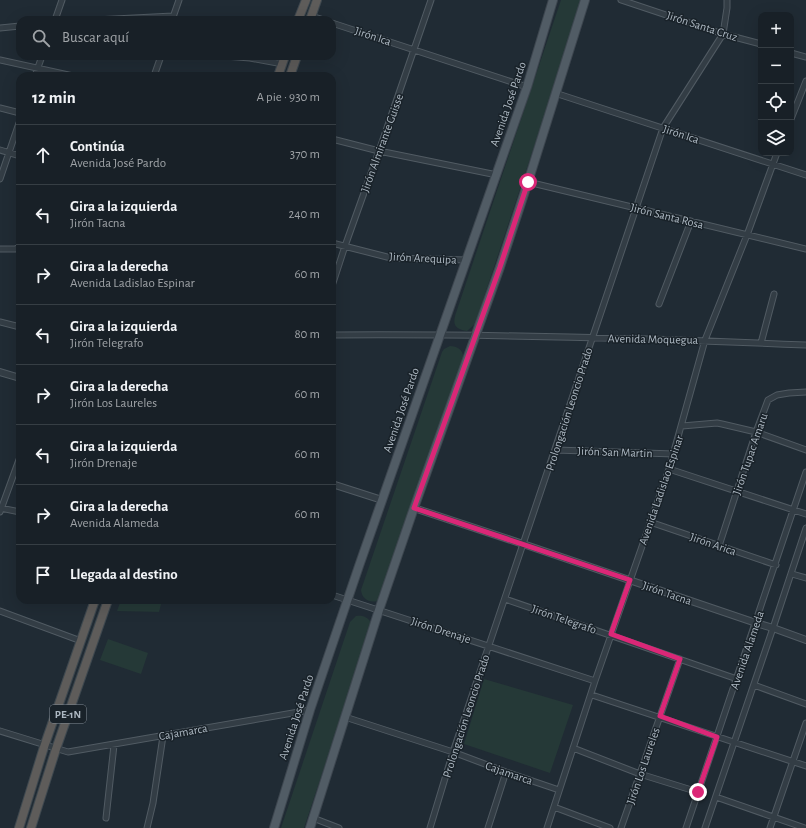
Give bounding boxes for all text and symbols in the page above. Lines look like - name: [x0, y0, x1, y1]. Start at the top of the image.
- street label: Jirón Santa Cruz: [665, 9, 739, 43]
- map controls: [758, 12, 794, 156]
- button: +: [758, 12, 794, 48]
- search box: [16, 16, 336, 60]
- street label: Jirón Ica: [353, 25, 393, 48]
- icon: search: [30, 27, 52, 49]
- text: Buscar aquí: [62, 30, 129, 45]
- button: −: [758, 48, 794, 84]
- street label: Avenida José Pardo: [488, 60, 528, 148]
- button: locate: [758, 84, 794, 120]
- text: 12 min: [32, 89, 76, 106]
- text: A pie · 930 m: [256, 91, 320, 104]
- street label: Jirón Almirante Guisse: [359, 92, 405, 194]
- button: layers: [758, 120, 794, 156]
- street label: Jirón Ica: [661, 123, 701, 146]
- text: Continúa: [70, 139, 125, 154]
- icon: ahead: [32, 144, 54, 166]
- text: 370 m: [290, 148, 320, 161]
- text: Avenida José Pardo: [70, 157, 166, 170]
- route start: [519, 173, 537, 191]
- text: Gira a la izquierda: [70, 199, 177, 214]
- street label: Jirón Santa Rosa: [629, 201, 705, 231]
- icon: left: [32, 204, 54, 226]
- text: 240 m: [288, 208, 320, 221]
- text: Jirón Tacna: [70, 217, 126, 230]
- street label: Jirón Arequipa: [389, 250, 457, 266]
- text: Gira a la derecha: [70, 259, 169, 274]
- icon: right: [32, 264, 54, 286]
- text: 60 m: [294, 268, 320, 281]
- text: Avenida Ladislao Espinar: [70, 277, 195, 290]
- text: Gira a la izquierda: [70, 319, 177, 334]
- icon: left: [32, 324, 54, 346]
- text: 80 m: [294, 328, 320, 341]
- street label: Avenida Moquegua: [608, 332, 699, 346]
- text: Jirón Telegrafo: [70, 337, 143, 350]
- street label: Prolongación Leoncio Prado: [543, 346, 595, 472]
- street label: Avenida José Pardo: [381, 366, 421, 454]
- text: Gira a la derecha: [70, 379, 169, 394]
- icon: right: [32, 384, 54, 406]
- text: 60 m: [294, 388, 320, 401]
- text: Jirón Los Laureles: [70, 397, 157, 410]
- street label: Jirón Tupac Amaru: [730, 412, 770, 496]
- street label: Avenida Ladislao Espinar: [637, 433, 685, 546]
- text: Gira a la izquierda: [70, 439, 177, 454]
- icon: left: [32, 444, 54, 466]
- street label: Jirón San Martin: [577, 445, 653, 459]
- text: 60 m: [294, 448, 320, 461]
- text: Jirón Drenaje: [70, 457, 137, 470]
- text: Gira a la derecha: [70, 499, 169, 514]
- icon: right: [32, 504, 54, 526]
- text: 60 m: [294, 508, 320, 521]
- text: Avenida Alameda: [70, 517, 159, 530]
- street label: Jirón Arica: [688, 531, 738, 558]
- icon: arrive: [32, 564, 54, 586]
- text: Llegada al destino: [70, 567, 178, 582]
- street label: Jirón Tacna: [641, 579, 694, 607]
- street label: Jirón Telegrafo: [530, 602, 598, 636]
- street label: Avenida Alameda: [728, 609, 766, 691]
- street label: Jirón Drenaje: [409, 615, 472, 646]
- street label: Prolongación Leoncio Prado: [440, 653, 492, 779]
- street label: Avenida José Pardo: [277, 673, 315, 761]
- road number: PE-1N: [50, 705, 86, 723]
- street label: Cajamarca: [158, 722, 209, 743]
- street label: Jirón Los Laureles: [624, 726, 662, 806]
- street label: Cajamarca: [483, 759, 535, 788]
- route end: [689, 783, 707, 801]

